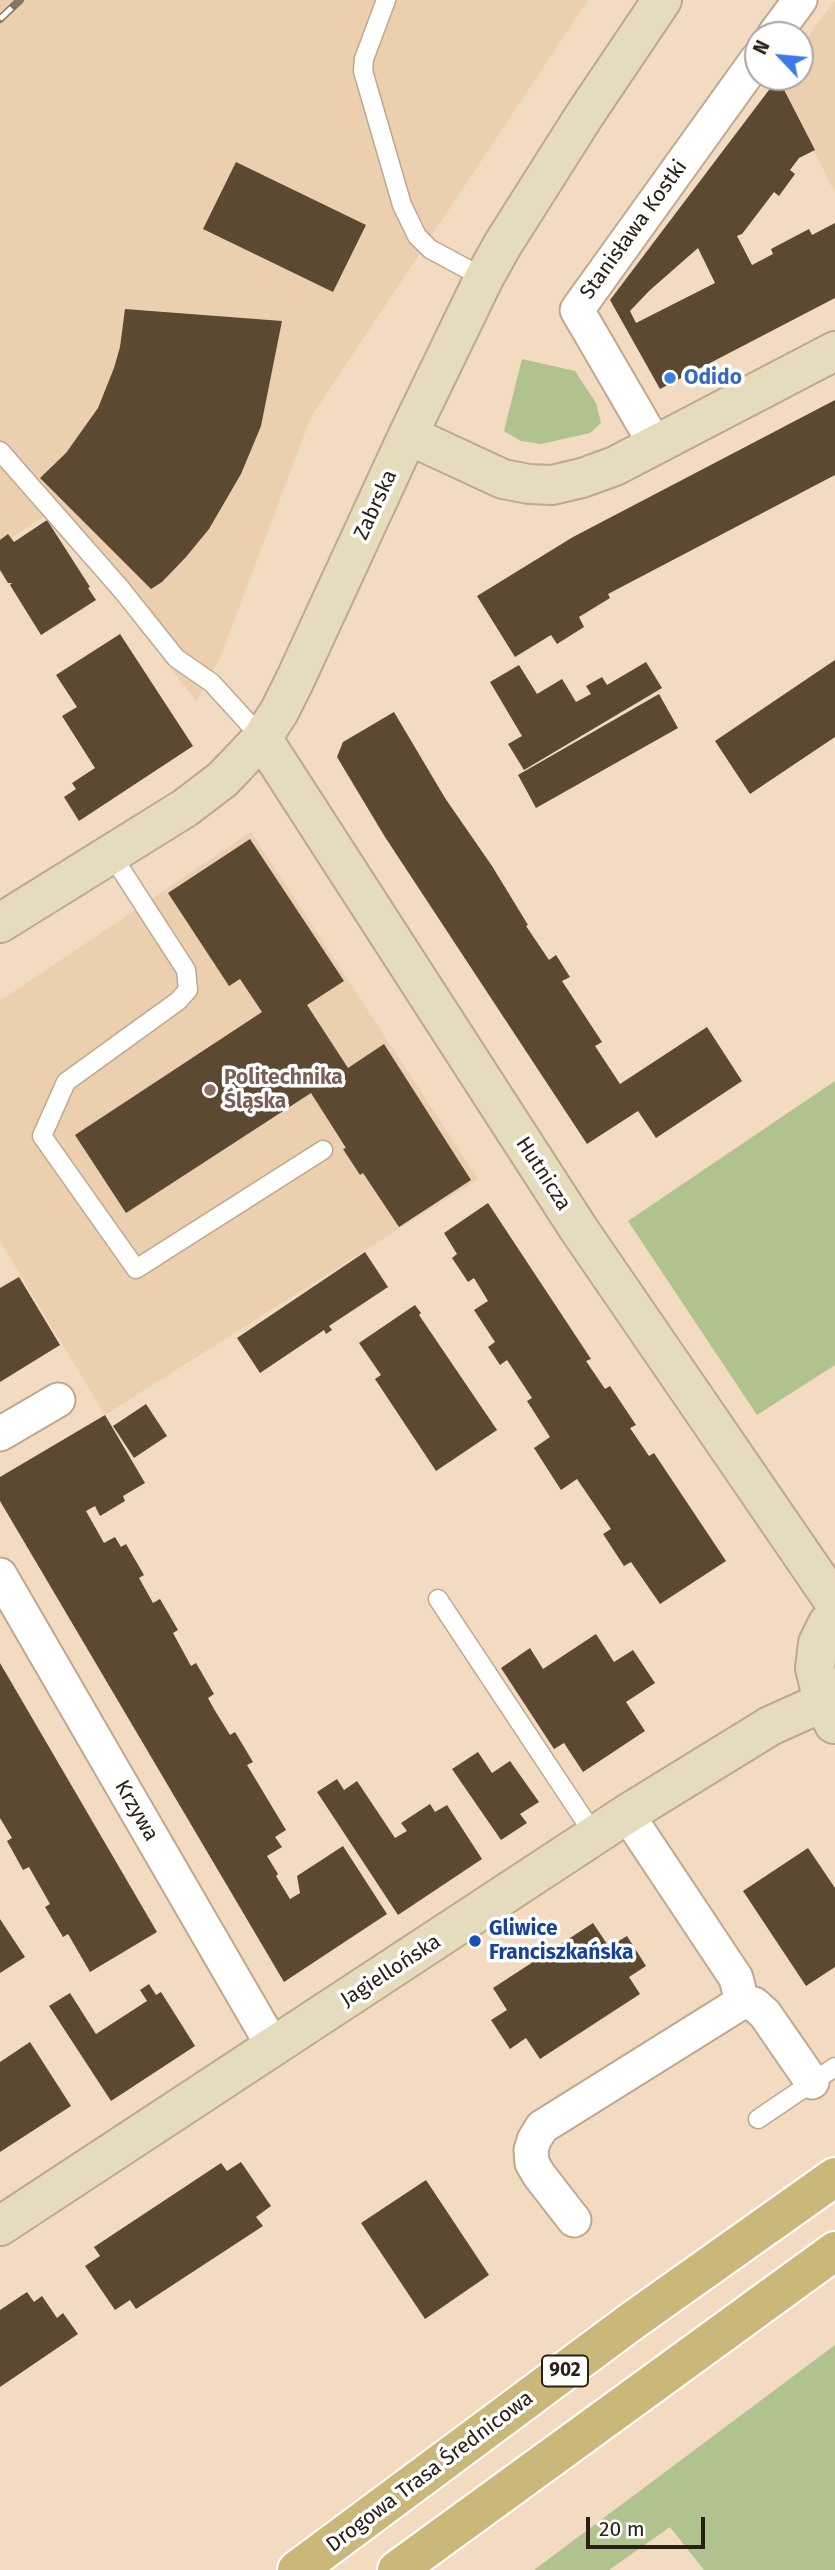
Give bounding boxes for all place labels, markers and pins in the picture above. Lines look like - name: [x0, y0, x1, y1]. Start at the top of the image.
- place label: Odido: [684, 365, 742, 391]
- marker: Odido: [662, 370, 678, 386]
- place label: Politechnika Śląska: [224, 1065, 343, 1115]
- marker: Politechnika Śląska: [202, 1082, 218, 1098]
- place label: Gliwice Franciszkańska: [489, 1916, 633, 1966]
- marker: Gliwice Franciszkańska: [467, 1933, 483, 1949]

